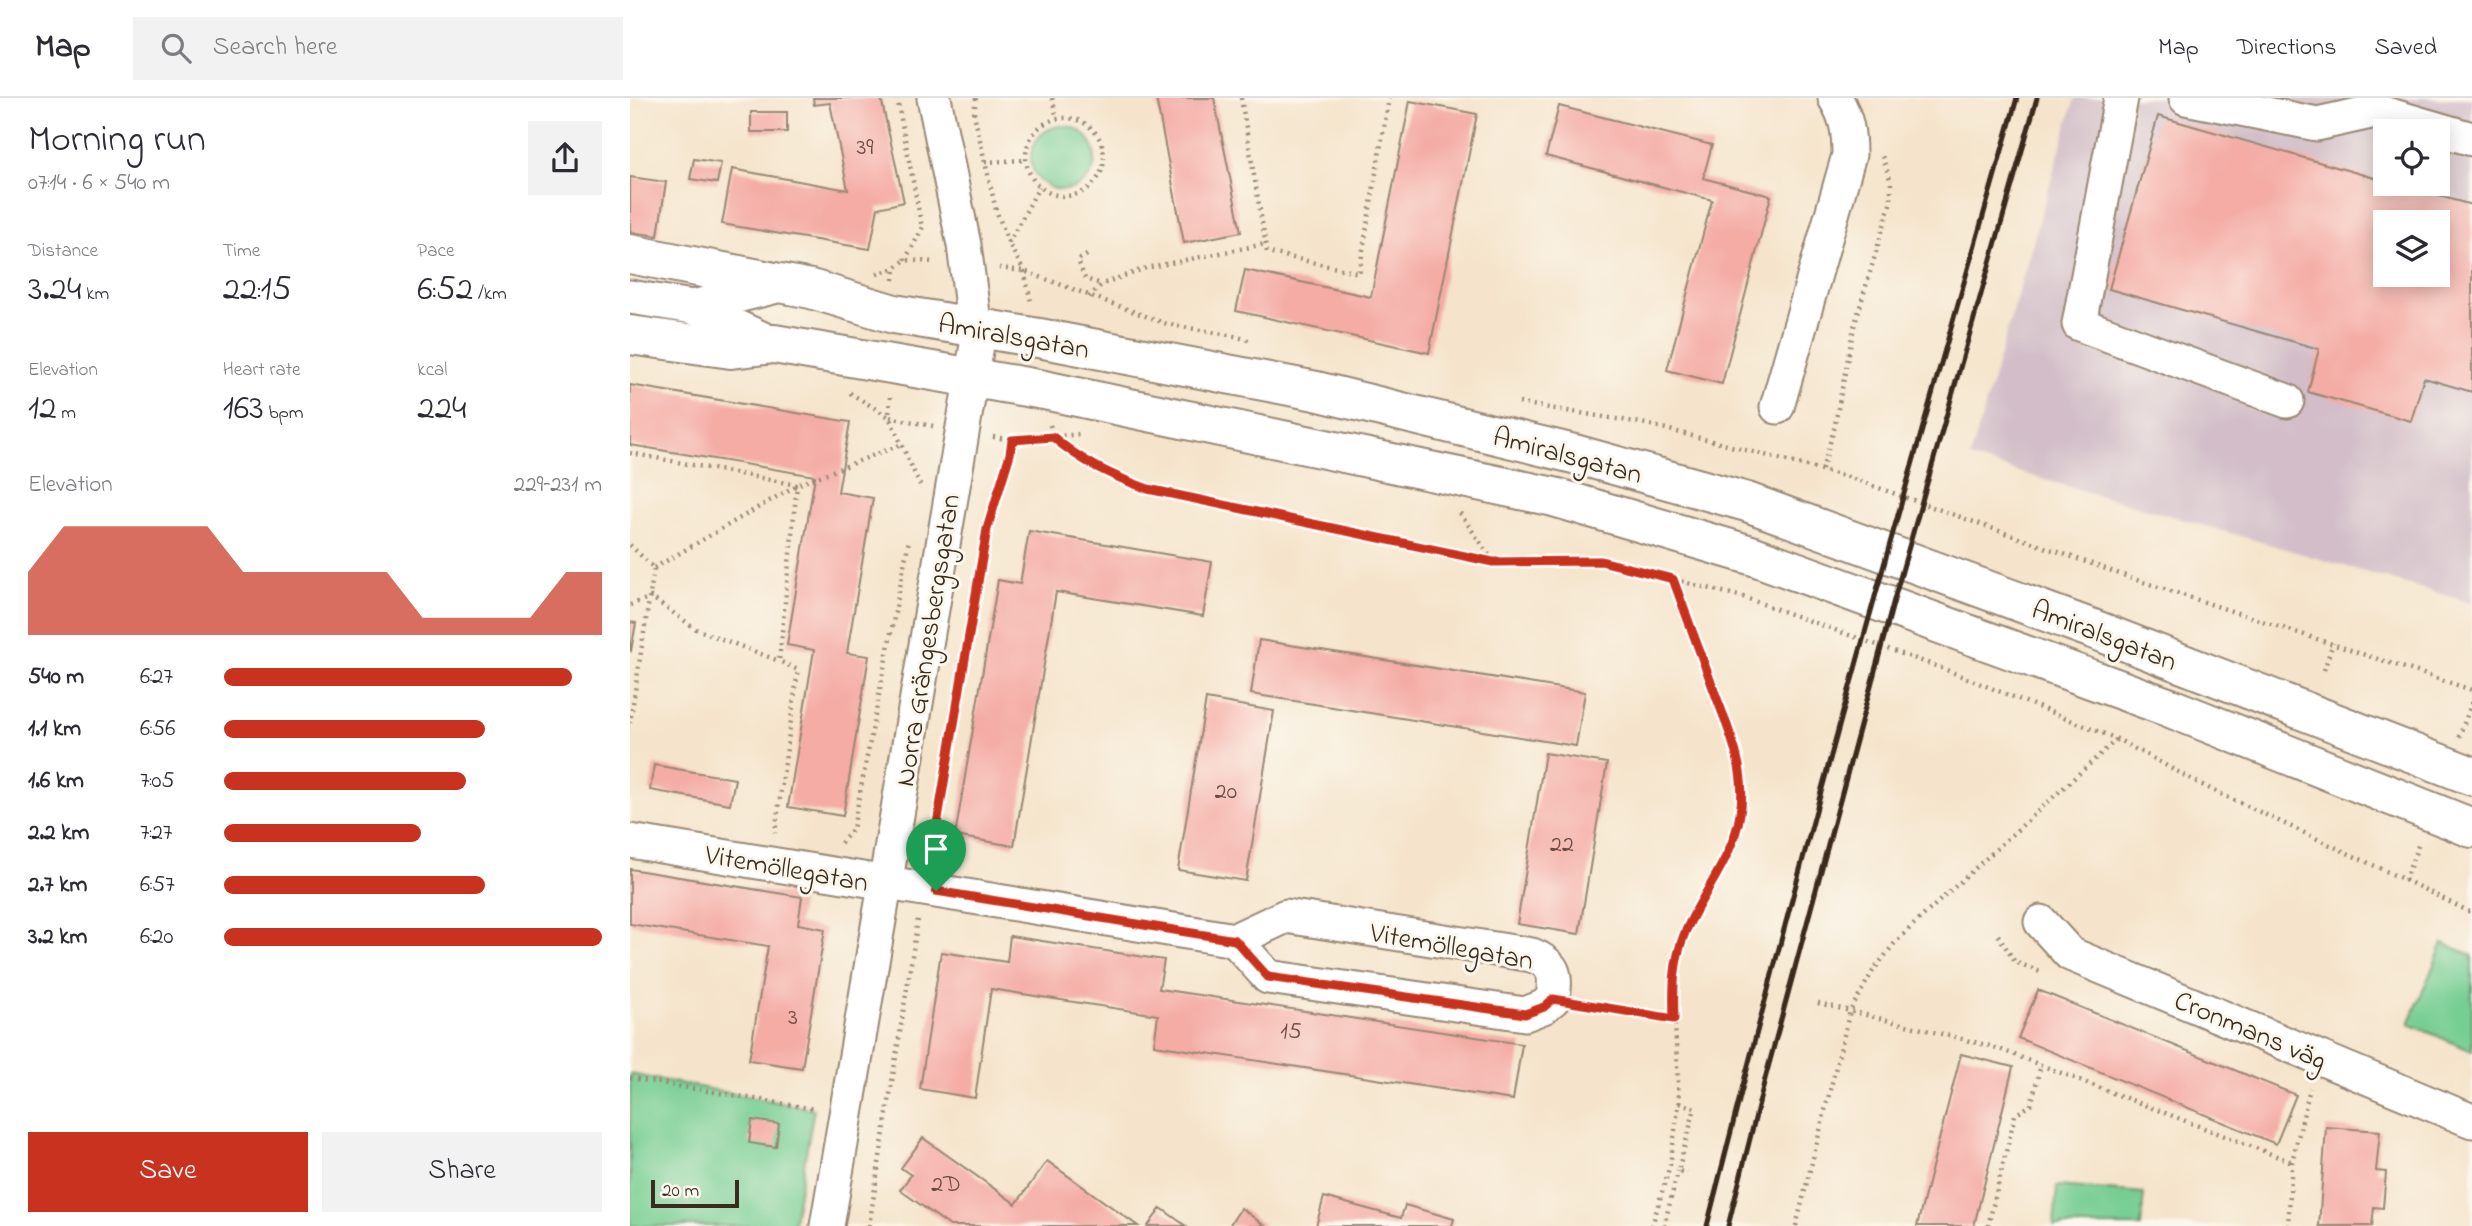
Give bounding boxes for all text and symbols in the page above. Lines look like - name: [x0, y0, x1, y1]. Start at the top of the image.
- search box: [133, 17, 623, 80]
- text: Map: [35, 24, 91, 72]
- icon: search: [157, 29, 195, 67]
- text: Search here: [213, 29, 337, 67]
- text: Map: [2158, 31, 2199, 66]
- text: Directions: [2237, 31, 2336, 66]
- text: Saved: [2374, 31, 2437, 66]
- text: Morning run: [28, 113, 206, 169]
- map controls: [2373, 119, 2450, 287]
- button: locate: [2373, 119, 2450, 196]
- button: share: [528, 121, 602, 195]
- house number: 39: [856, 131, 874, 166]
- text: 07:14 · 6 × 540 m: [28, 167, 170, 200]
- button: layers: [2373, 210, 2450, 287]
- text: Distance: [28, 238, 98, 265]
- text: Time: [223, 238, 260, 265]
- text: Pace: [417, 238, 454, 265]
- text: 3.24: [28, 265, 81, 316]
- text: 22:15: [223, 265, 292, 316]
- text: 6:52: [417, 265, 473, 316]
- text: km: [81, 281, 109, 308]
- text: /km: [473, 281, 507, 308]
- street label: Amiralsgatan: [935, 305, 1092, 372]
- text: Elevation: [28, 357, 98, 384]
- text: Heart rate: [223, 357, 301, 384]
- text: kcal: [417, 357, 448, 384]
- text: 12: [28, 384, 57, 435]
- text: 163: [223, 384, 264, 435]
- text: 224: [417, 384, 467, 435]
- text: m: [57, 400, 76, 427]
- text: bpm: [264, 400, 304, 427]
- street label: Amiralsgatan: [1488, 418, 1646, 497]
- text: Elevation: [28, 469, 113, 502]
- text: 229–231 m: [514, 469, 602, 502]
- street label: Norra Grängesbergsgatan: [886, 491, 973, 790]
- street label: Amiralsgatan: [2025, 591, 2182, 684]
- text: 540 m: [28, 661, 84, 694]
- text: 6:27: [140, 661, 173, 694]
- text: 1.1 km: [28, 713, 81, 746]
- text: 6:56: [140, 713, 175, 746]
- text: 1.6 km: [28, 765, 84, 798]
- text: 7:05: [140, 765, 175, 798]
- house number: 20: [1215, 775, 1237, 810]
- text: 2.2 km: [28, 817, 89, 850]
- text: 7:27: [140, 817, 172, 850]
- pin: [906, 819, 966, 891]
- house number: 22: [1550, 828, 1574, 863]
- icon: arrive: [917, 830, 955, 868]
- street label: Vitemöllegatan: [701, 836, 871, 905]
- text: 2.7 km: [28, 869, 87, 902]
- text: 6:57: [140, 869, 175, 902]
- street label: Vitemöllegatan: [1366, 914, 1536, 983]
- text: 3.2 km: [28, 921, 87, 954]
- text: 6:20: [140, 921, 173, 954]
- street label: Cronmans väg: [2167, 982, 2332, 1083]
- house number: 3: [788, 1001, 798, 1036]
- house number: 15: [1280, 1015, 1302, 1050]
- button: Save: [28, 1132, 308, 1212]
- button: Share: [322, 1132, 602, 1212]
- house number: 2D: [931, 1168, 961, 1203]
- scale bar: [651, 1177, 738, 1209]
- text: 20 m: [662, 1178, 699, 1205]

